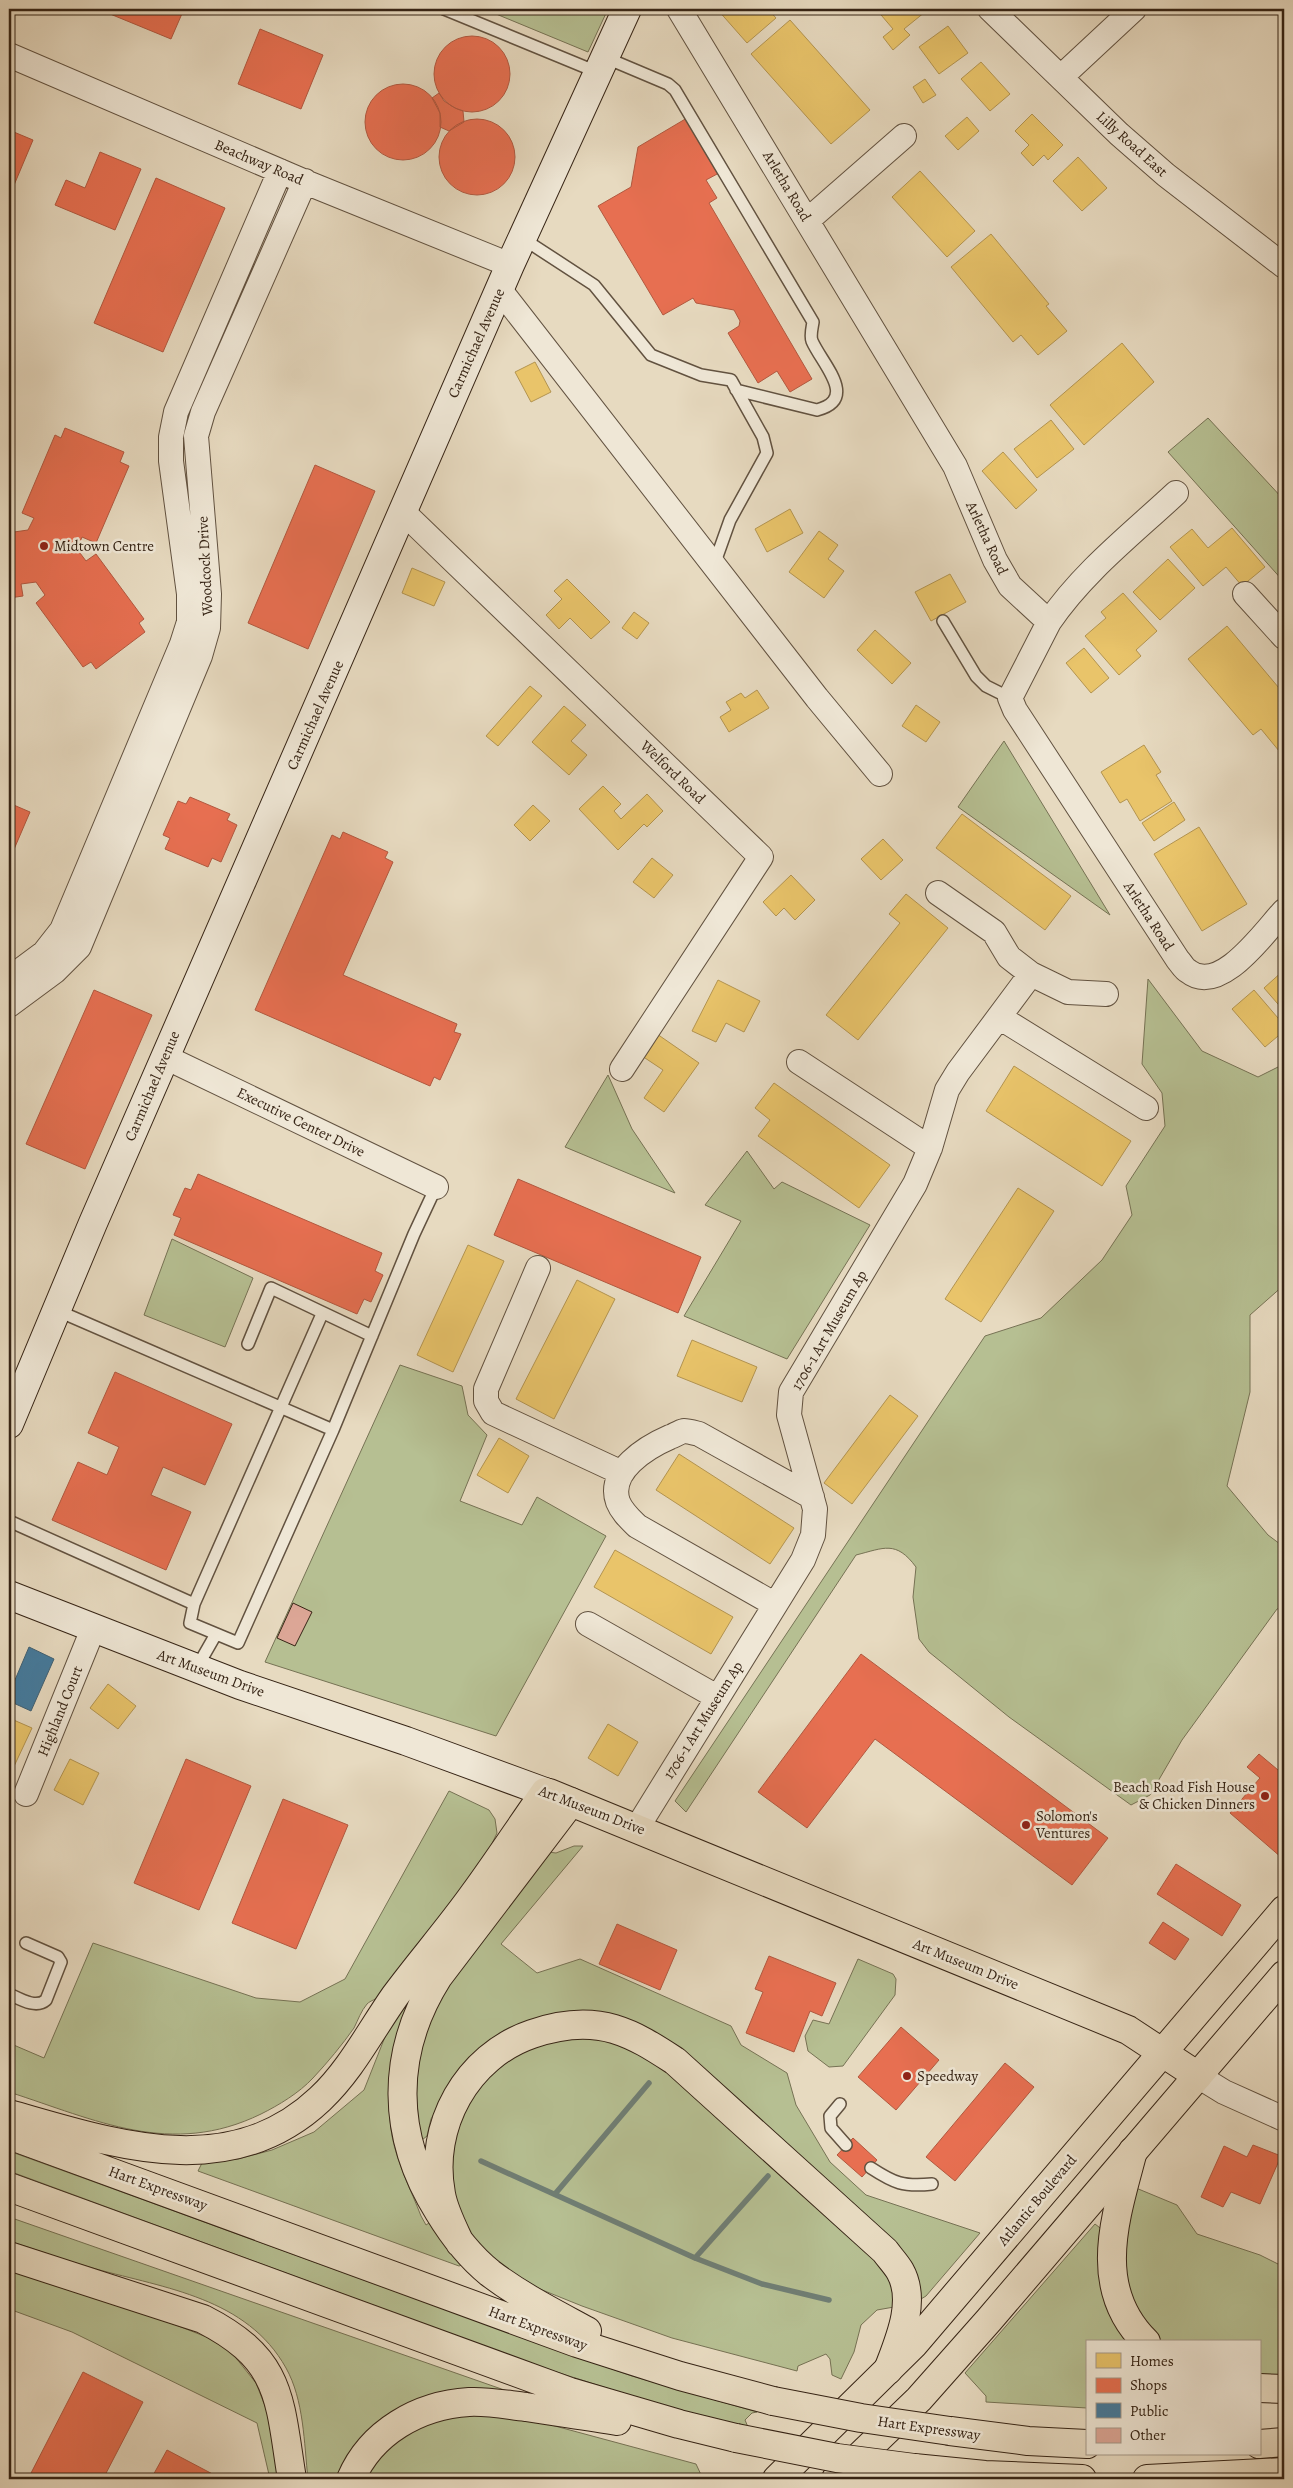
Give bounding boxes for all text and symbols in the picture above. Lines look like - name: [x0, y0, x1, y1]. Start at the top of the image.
- street label: Lilly Road East: [1092, 107, 1172, 181]
- street label: Beachway Road: [212, 134, 307, 190]
- street label: Arletha Road: [758, 146, 816, 226]
- street label: Carmichael Avenue: [443, 285, 509, 401]
- street label: Arletha Road: [961, 497, 1013, 579]
- street label: Woodcock Drive: [192, 515, 218, 617]
- place label: Midtown Centre: [54, 536, 154, 556]
- marker: Midtown Centre: [38, 540, 50, 552]
- street label: Carmichael Avenue: [282, 657, 348, 773]
- street label: Welford Road: [635, 735, 711, 809]
- street label: Arletha Road: [1119, 877, 1179, 955]
- street label: Carmichael Avenue: [120, 1027, 184, 1144]
- street label: Executive Center Drive: [234, 1082, 369, 1162]
- street label: 1706-1 Art Museum Ap: [786, 1266, 872, 1394]
- street label: Art Museum Drive: [154, 1644, 268, 1702]
- street label: 1706-1 Art Museum Ap: [659, 1657, 747, 1783]
- street label: Highland Court: [33, 1663, 87, 1759]
- place label: Beach Road Fish House & Chicken Dinners: [1113, 1777, 1255, 1814]
- street label: Art Museum Drive: [535, 1780, 648, 1840]
- marker: Beach Road Fish House & Chicken Dinners: [1259, 1790, 1271, 1802]
- place label: Solomon's Ventures: [1035, 1806, 1098, 1843]
- marker: Solomon's Ventures: [1020, 1819, 1032, 1831]
- street label: Art Museum Drive: [909, 1933, 1022, 1994]
- place label: Speedway: [917, 2066, 978, 2086]
- marker: Speedway: [901, 2070, 913, 2082]
- street label: Atlantic Boulevard: [992, 2150, 1082, 2250]
- street label: Hart Expressway: [106, 2161, 210, 2215]
- street label: Hart Expressway: [486, 2301, 590, 2355]
- legend: [1086, 2340, 1260, 2456]
- text: Homes: [1130, 2351, 1174, 2371]
- text: Shops: [1130, 2375, 1167, 2395]
- text: Public: [1130, 2401, 1168, 2421]
- street label: Hart Expressway: [876, 2411, 982, 2445]
- text: Other: [1130, 2425, 1166, 2445]

